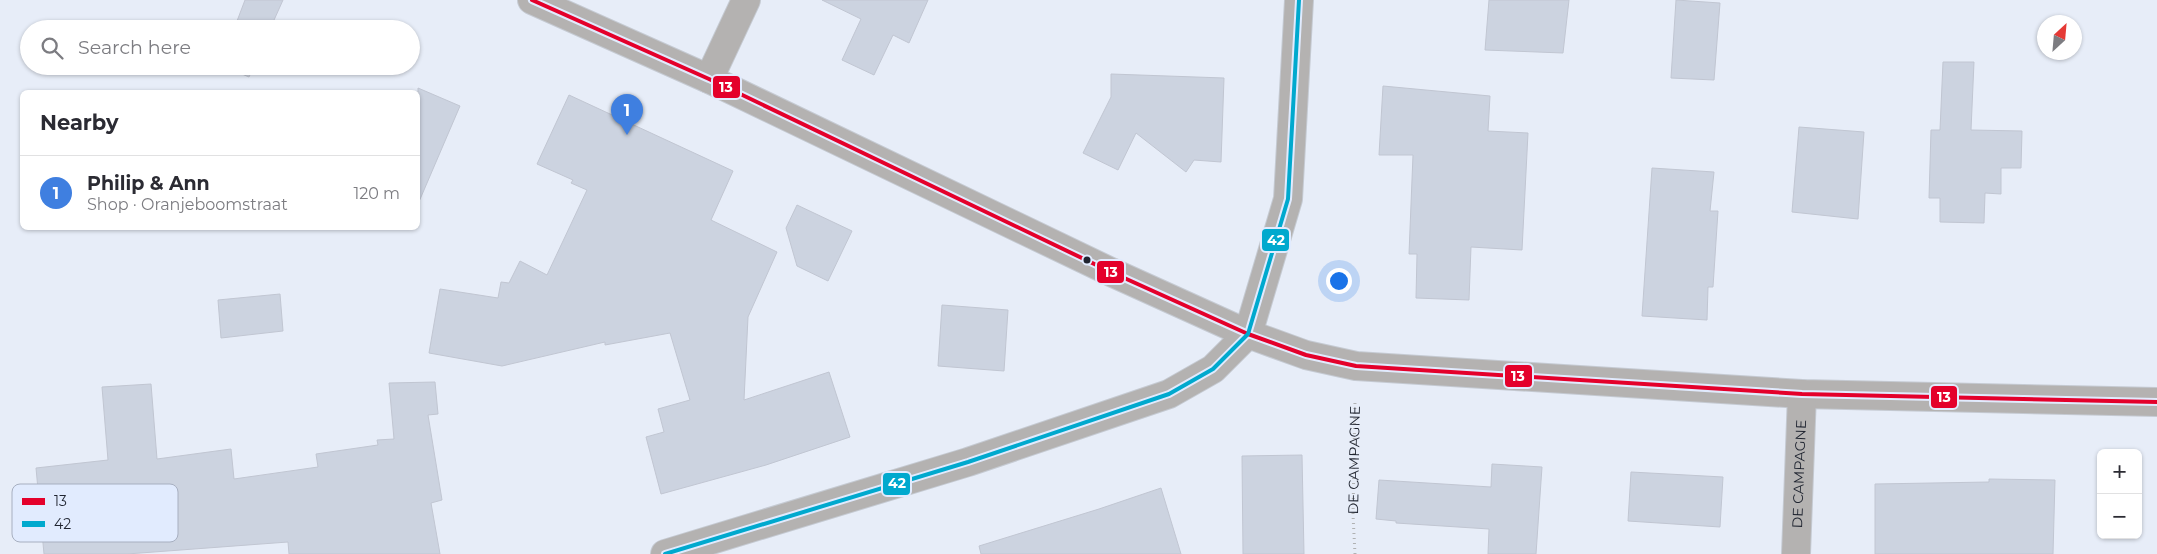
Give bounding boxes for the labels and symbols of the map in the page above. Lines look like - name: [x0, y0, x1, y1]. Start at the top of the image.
- north arrow: [2037, 15, 2082, 60]
- line badge: 13: [712, 75, 741, 99]
- text: 13: [719, 78, 733, 96]
- pin: 1: [611, 94, 643, 135]
- line badge: 42: [1261, 228, 1290, 252]
- text: 42: [1267, 231, 1285, 249]
- unlabelled marker: [1082, 255, 1092, 265]
- line badge: 13: [1096, 260, 1125, 284]
- text: 13: [1104, 263, 1118, 281]
- your location: [1326, 268, 1352, 294]
- line badge: 13: [1504, 364, 1533, 388]
- text: 13: [1511, 367, 1525, 385]
- line badge: 13: [1930, 385, 1958, 409]
- text: 13: [1937, 388, 1951, 406]
- street label: DE CAMPAGNE: [1344, 406, 1364, 515]
- street label: DE CAMPAGNE: [1788, 419, 1810, 529]
- line badge: 42: [882, 472, 911, 496]
- text: 42: [888, 474, 906, 492]
- legend: [12, 484, 178, 542]
- text: 13: [54, 492, 67, 510]
- text: 42: [54, 515, 71, 533]

